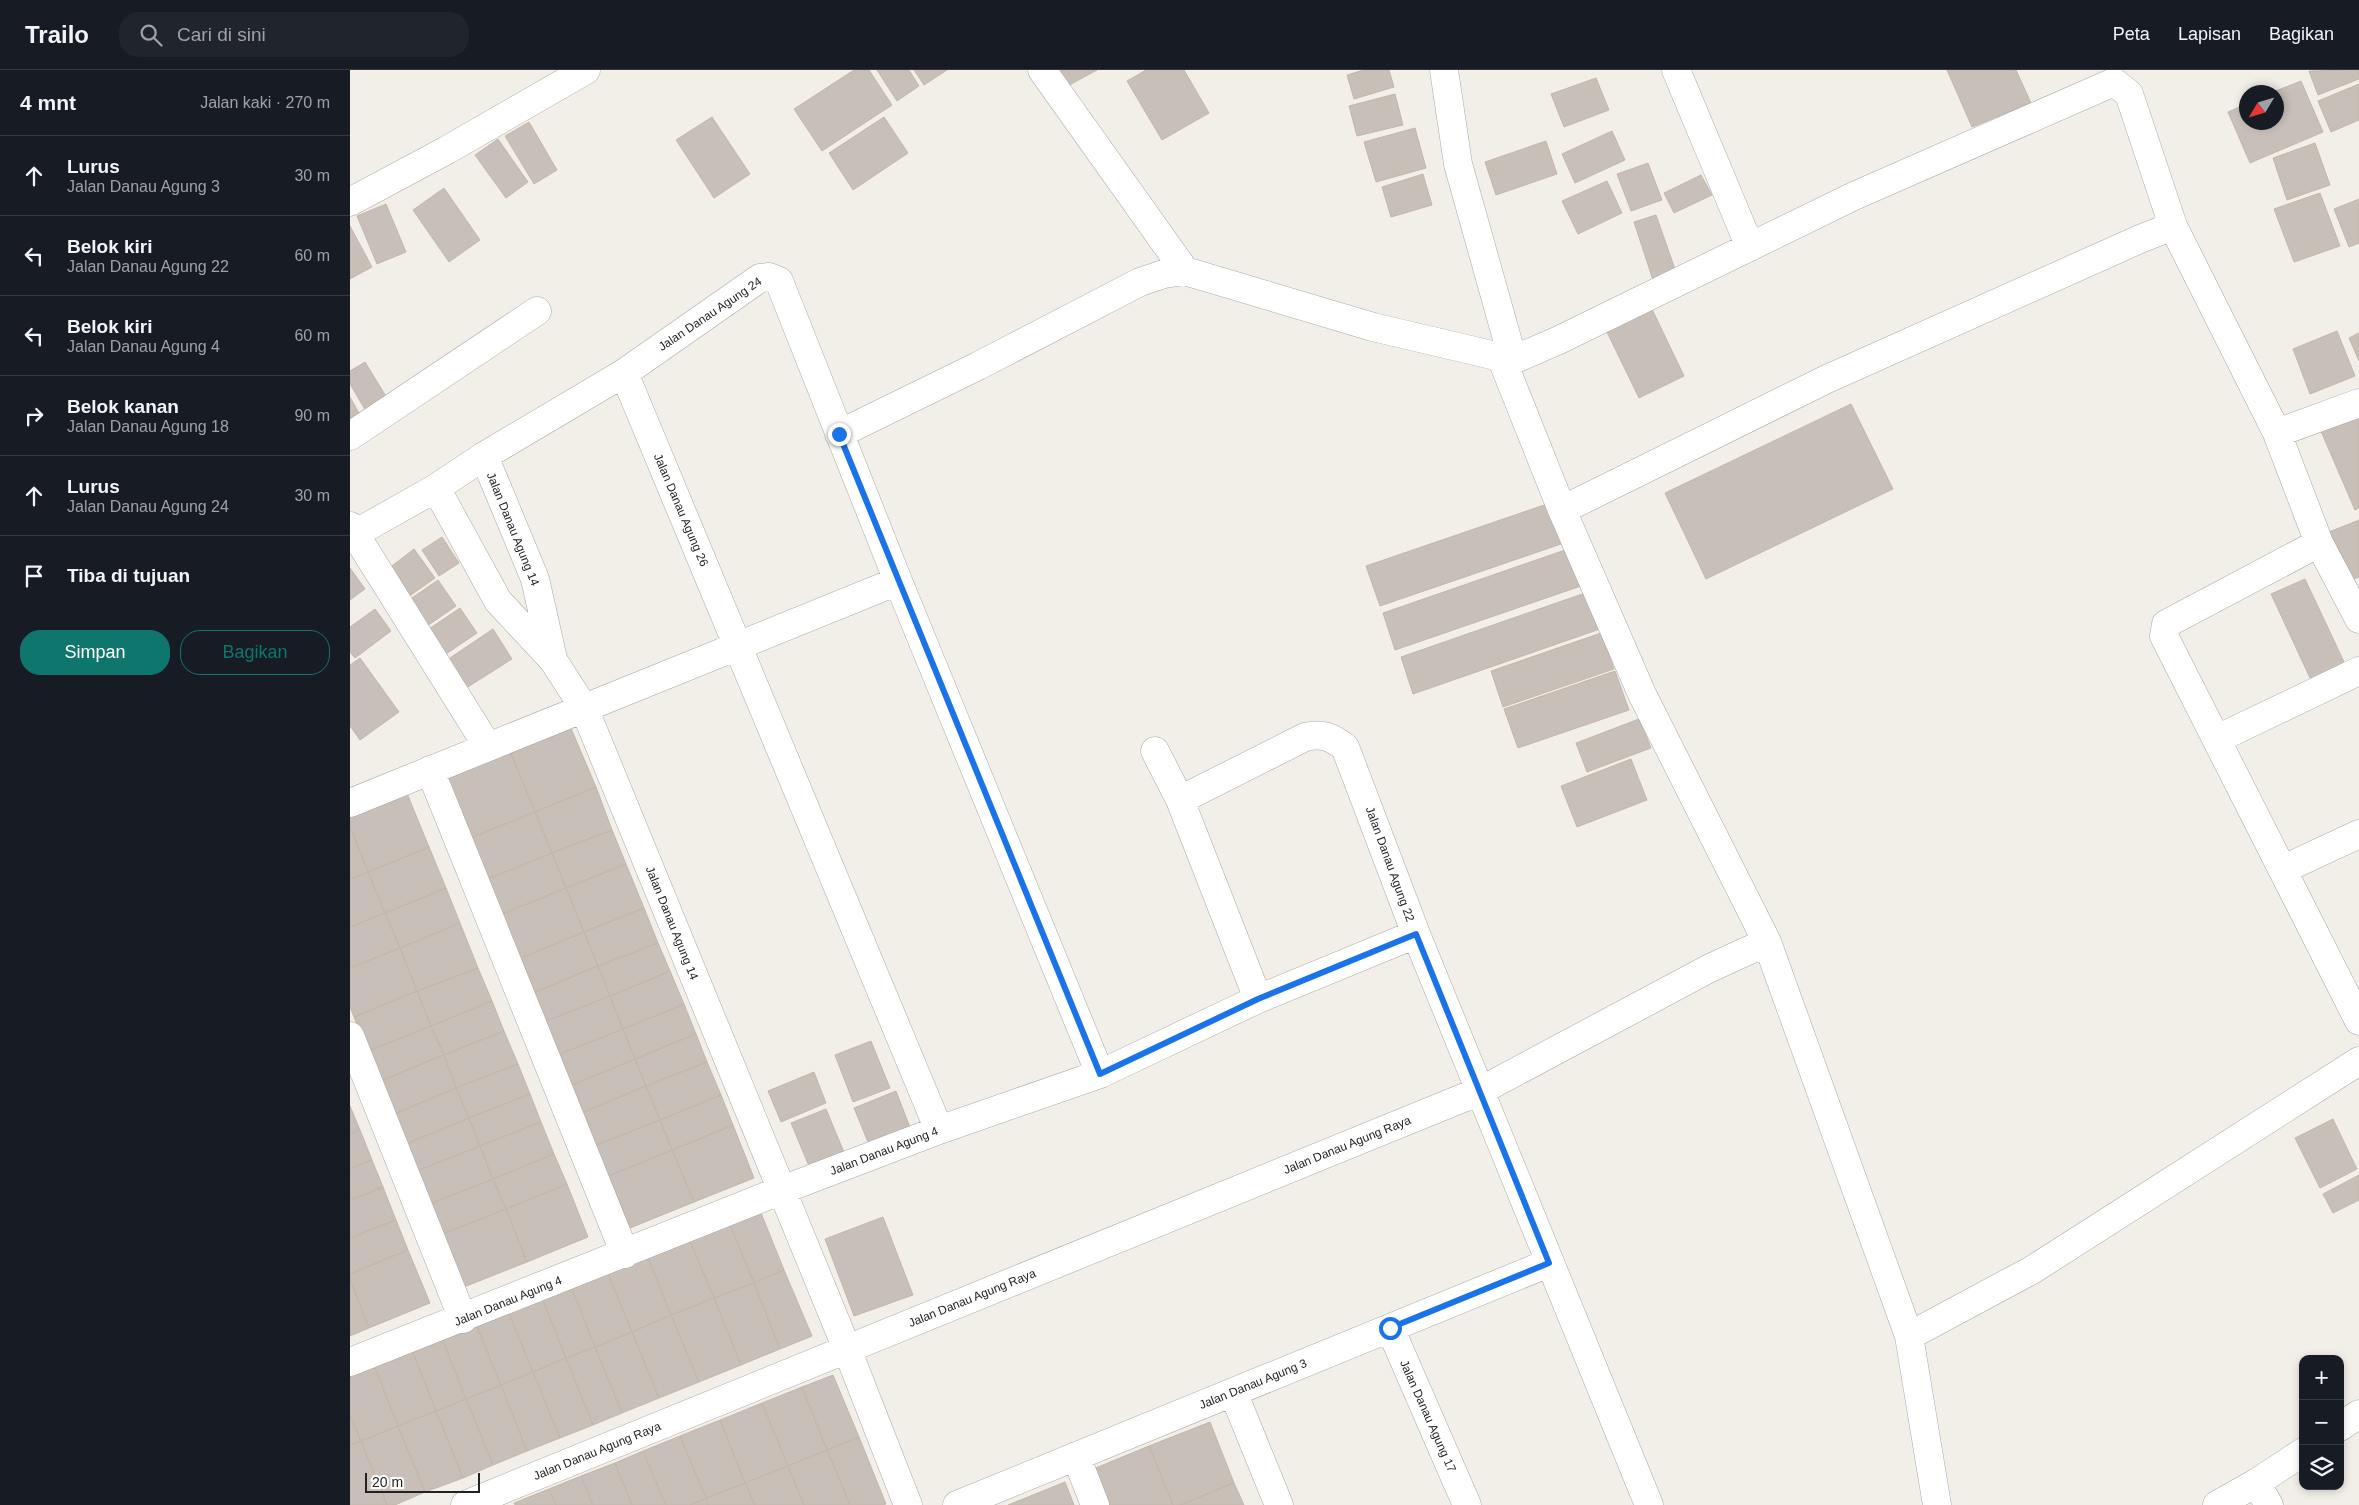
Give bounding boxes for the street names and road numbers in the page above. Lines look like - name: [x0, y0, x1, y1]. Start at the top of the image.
- street label: Jalan Danau Agung 24: [656, 274, 765, 354]
- street label: Jalan Danau Agung 26: [651, 451, 711, 569]
- street label: Jalan Danau Agung 14: [484, 470, 542, 588]
- street label: Jalan Danau Agung 22: [1363, 805, 1417, 924]
- street label: Jalan Danau Agung 14: [643, 864, 701, 982]
- street label: Jalan Danau Agung Raya: [1281, 1113, 1413, 1177]
- street label: Jalan Danau Agung 4: [828, 1124, 940, 1178]
- street label: Jalan Danau Agung Raya: [906, 1266, 1038, 1330]
- street label: Jalan Danau Agung 4: [452, 1273, 564, 1329]
- street label: Jalan Danau Agung 3: [1197, 1356, 1309, 1412]
- street label: Jalan Danau Agung 17: [1397, 1358, 1459, 1475]
- street label: Jalan Danau Agung Raya: [531, 1419, 663, 1483]

